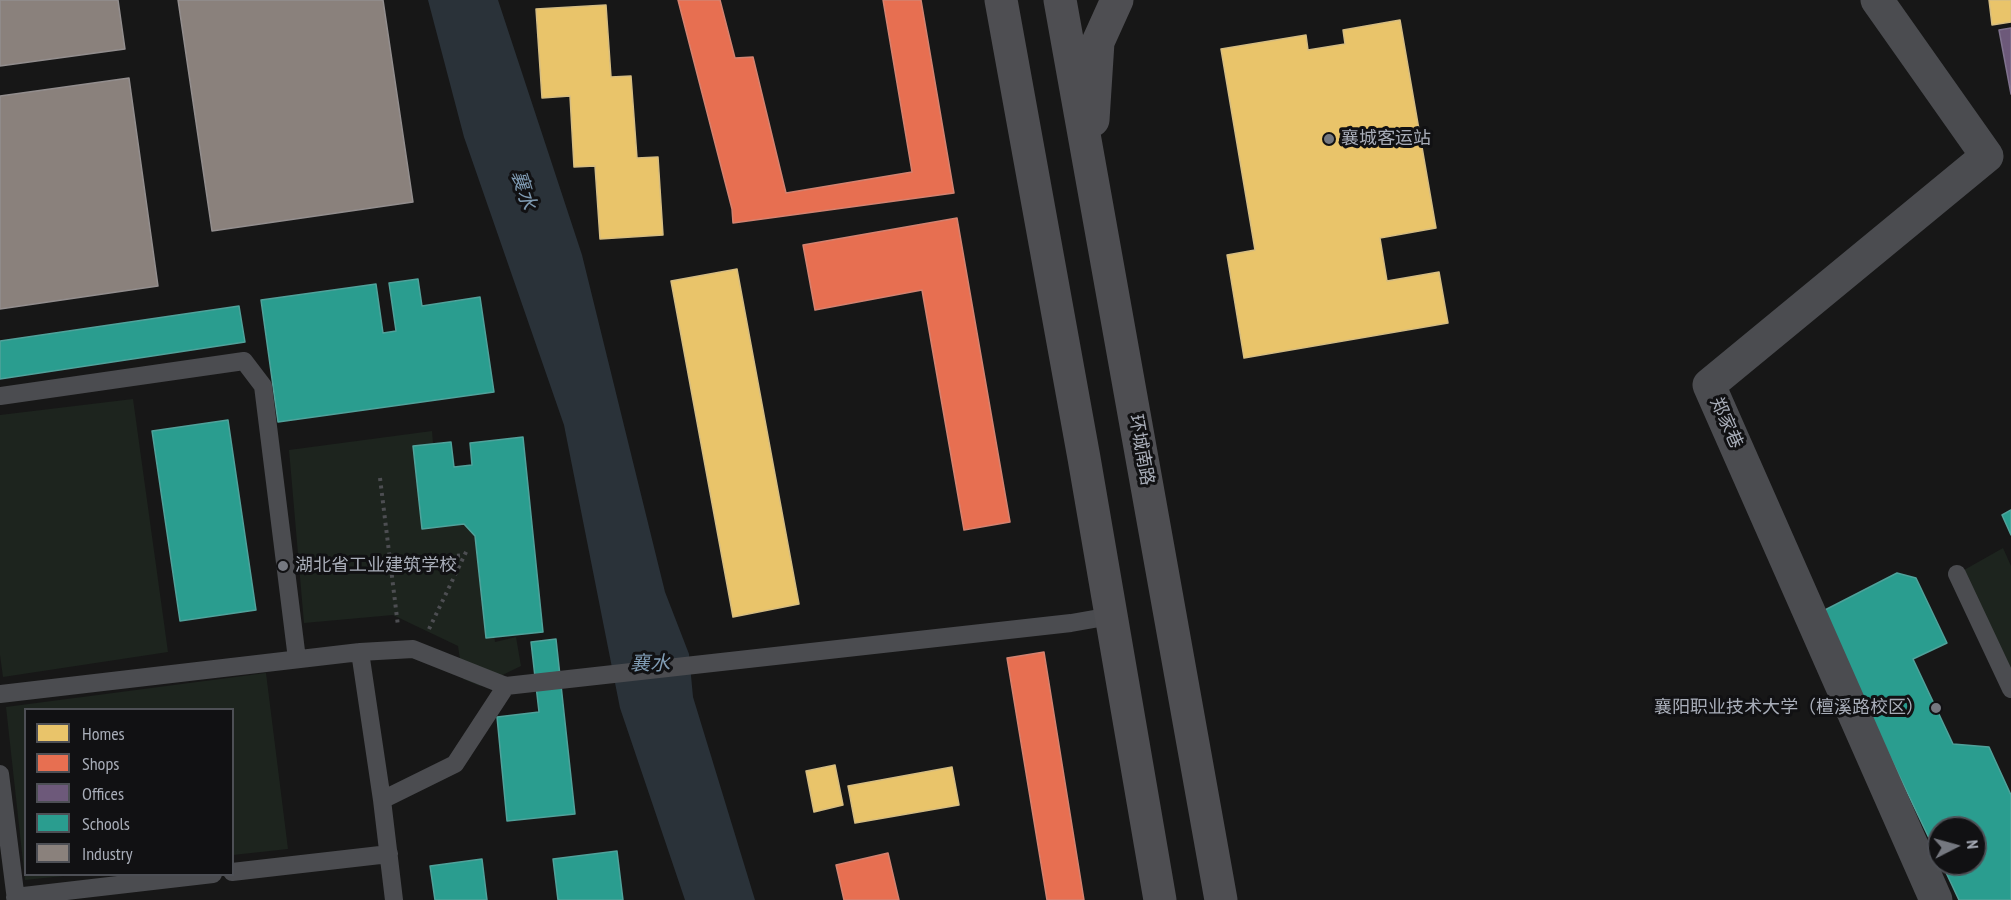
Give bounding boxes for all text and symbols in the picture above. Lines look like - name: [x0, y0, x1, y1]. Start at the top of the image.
- place label: 襄城客运站: [1341, 128, 1431, 150]
- marker: 襄城客运站: [1322, 132, 1336, 146]
- water label: 襄水: [505, 167, 541, 213]
- street label: 郑家巷: [1705, 394, 1747, 452]
- street label: 环城南路: [1124, 413, 1158, 487]
- place label: 湖北省工业建筑学校: [295, 555, 457, 577]
- marker: 湖北省工业建筑学校: [276, 559, 290, 573]
- water label: 襄水: [630, 652, 670, 676]
- place label: 襄阳职业技术大学（檀溪路校区）: [1654, 697, 1924, 719]
- marker: 襄阳职业技术大学（檀溪路校区）: [1929, 701, 1943, 715]
- legend: [24, 708, 234, 876]
- text: Homes: [82, 722, 125, 745]
- text: Shops: [82, 752, 119, 775]
- text: Offices: [82, 782, 124, 805]
- text: Schools: [82, 812, 130, 835]
- north arrow: [1927, 816, 1987, 876]
- text: N: [1963, 839, 1983, 850]
- text: Industry: [82, 842, 132, 865]

